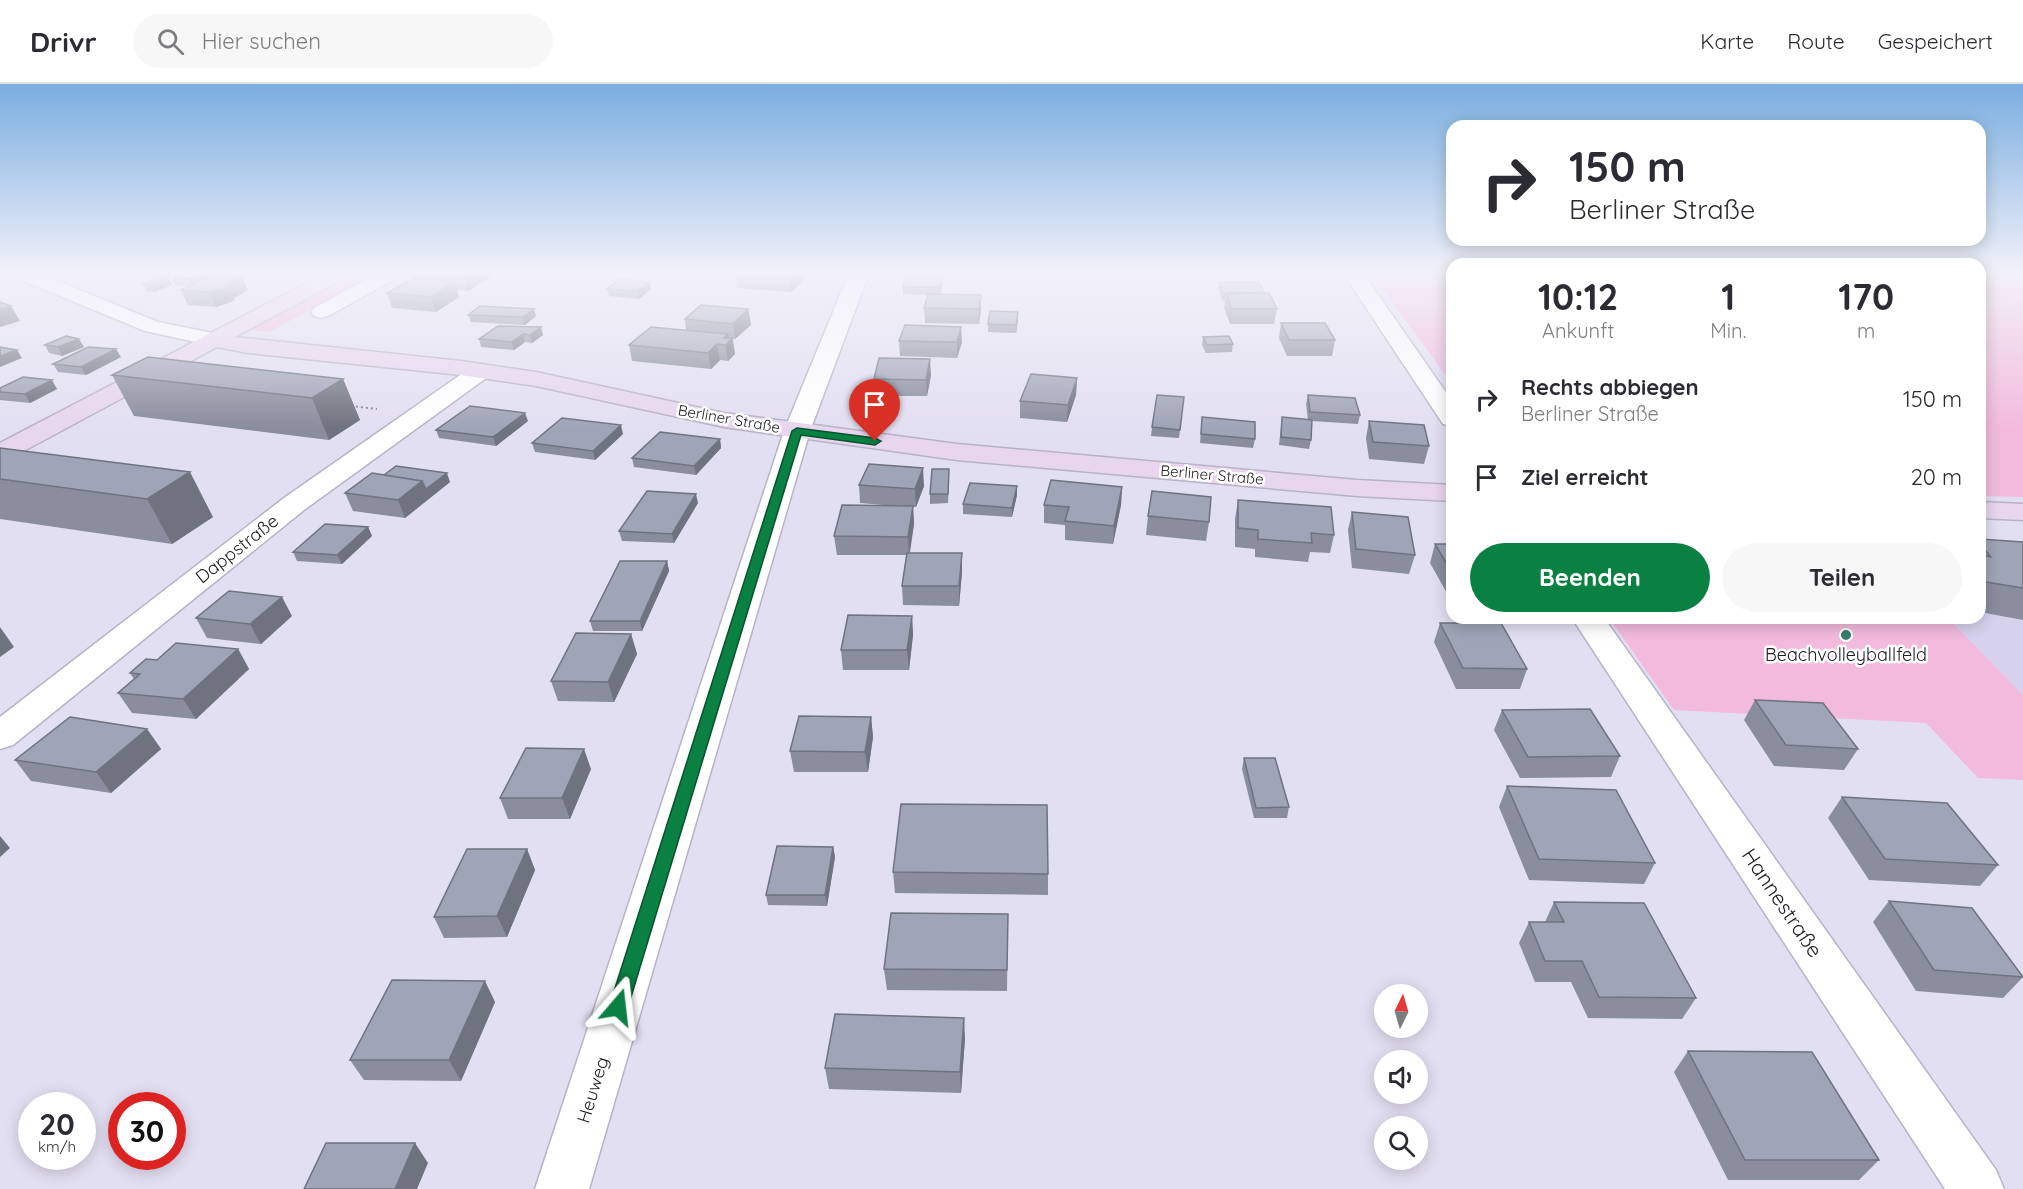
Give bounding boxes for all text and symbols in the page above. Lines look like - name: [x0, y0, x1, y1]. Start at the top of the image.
- search box: [133, 14, 553, 68]
- text: Drivr: [30, 24, 97, 59]
- icon: search: [154, 25, 187, 58]
- text: Hier suchen: [202, 27, 321, 55]
- text: Karte: [1700, 28, 1754, 54]
- text: Route: [1787, 28, 1845, 54]
- text: Gespeichert: [1878, 28, 1993, 54]
- text: 150 m: [1569, 140, 1686, 193]
- icon: right: [1470, 144, 1548, 222]
- text: Berliner Straße: [1569, 192, 1755, 226]
- text: 10:12: [1538, 274, 1618, 319]
- text: 1: [1721, 274, 1735, 319]
- text: 170: [1838, 274, 1894, 319]
- text: Ankunft: [1542, 318, 1614, 343]
- text: Min.: [1710, 318, 1746, 343]
- text: m: [1857, 318, 1875, 343]
- text: Rechts abbiegen: [1521, 373, 1699, 401]
- pin: [849, 379, 900, 441]
- icon: right: [1470, 383, 1503, 416]
- text: 150 m: [1903, 385, 1962, 413]
- icon: arrive: [858, 388, 891, 421]
- street label: Berliner Straße: [676, 400, 782, 437]
- text: Berliner Straße: [1521, 401, 1659, 426]
- street label: Berliner Straße: [1160, 461, 1264, 488]
- icon: arrive: [1470, 461, 1503, 494]
- text: Ziel erreicht: [1521, 463, 1649, 491]
- text: 20 m: [1911, 463, 1962, 491]
- street label: Dappstraße: [191, 509, 283, 588]
- button: Beenden: [1470, 543, 1710, 612]
- button: Teilen: [1722, 543, 1962, 612]
- marker: Beachvolleyballfeld: [1839, 628, 1853, 642]
- place label: Beachvolleyballfeld: [1765, 643, 1927, 666]
- street label: Hannestraße: [1737, 843, 1829, 962]
- position arrow: [586, 975, 650, 1039]
- north arrow: [1374, 984, 1428, 1038]
- map controls: [1374, 984, 1428, 1170]
- button: sound: [1374, 1050, 1428, 1104]
- street label: Heuweg: [572, 1054, 613, 1126]
- speed limit sign: 30: [108, 1092, 186, 1170]
- text: 20: [39, 1105, 75, 1143]
- button: search: [1374, 1116, 1428, 1170]
- text: km/h: [38, 1137, 76, 1156]

